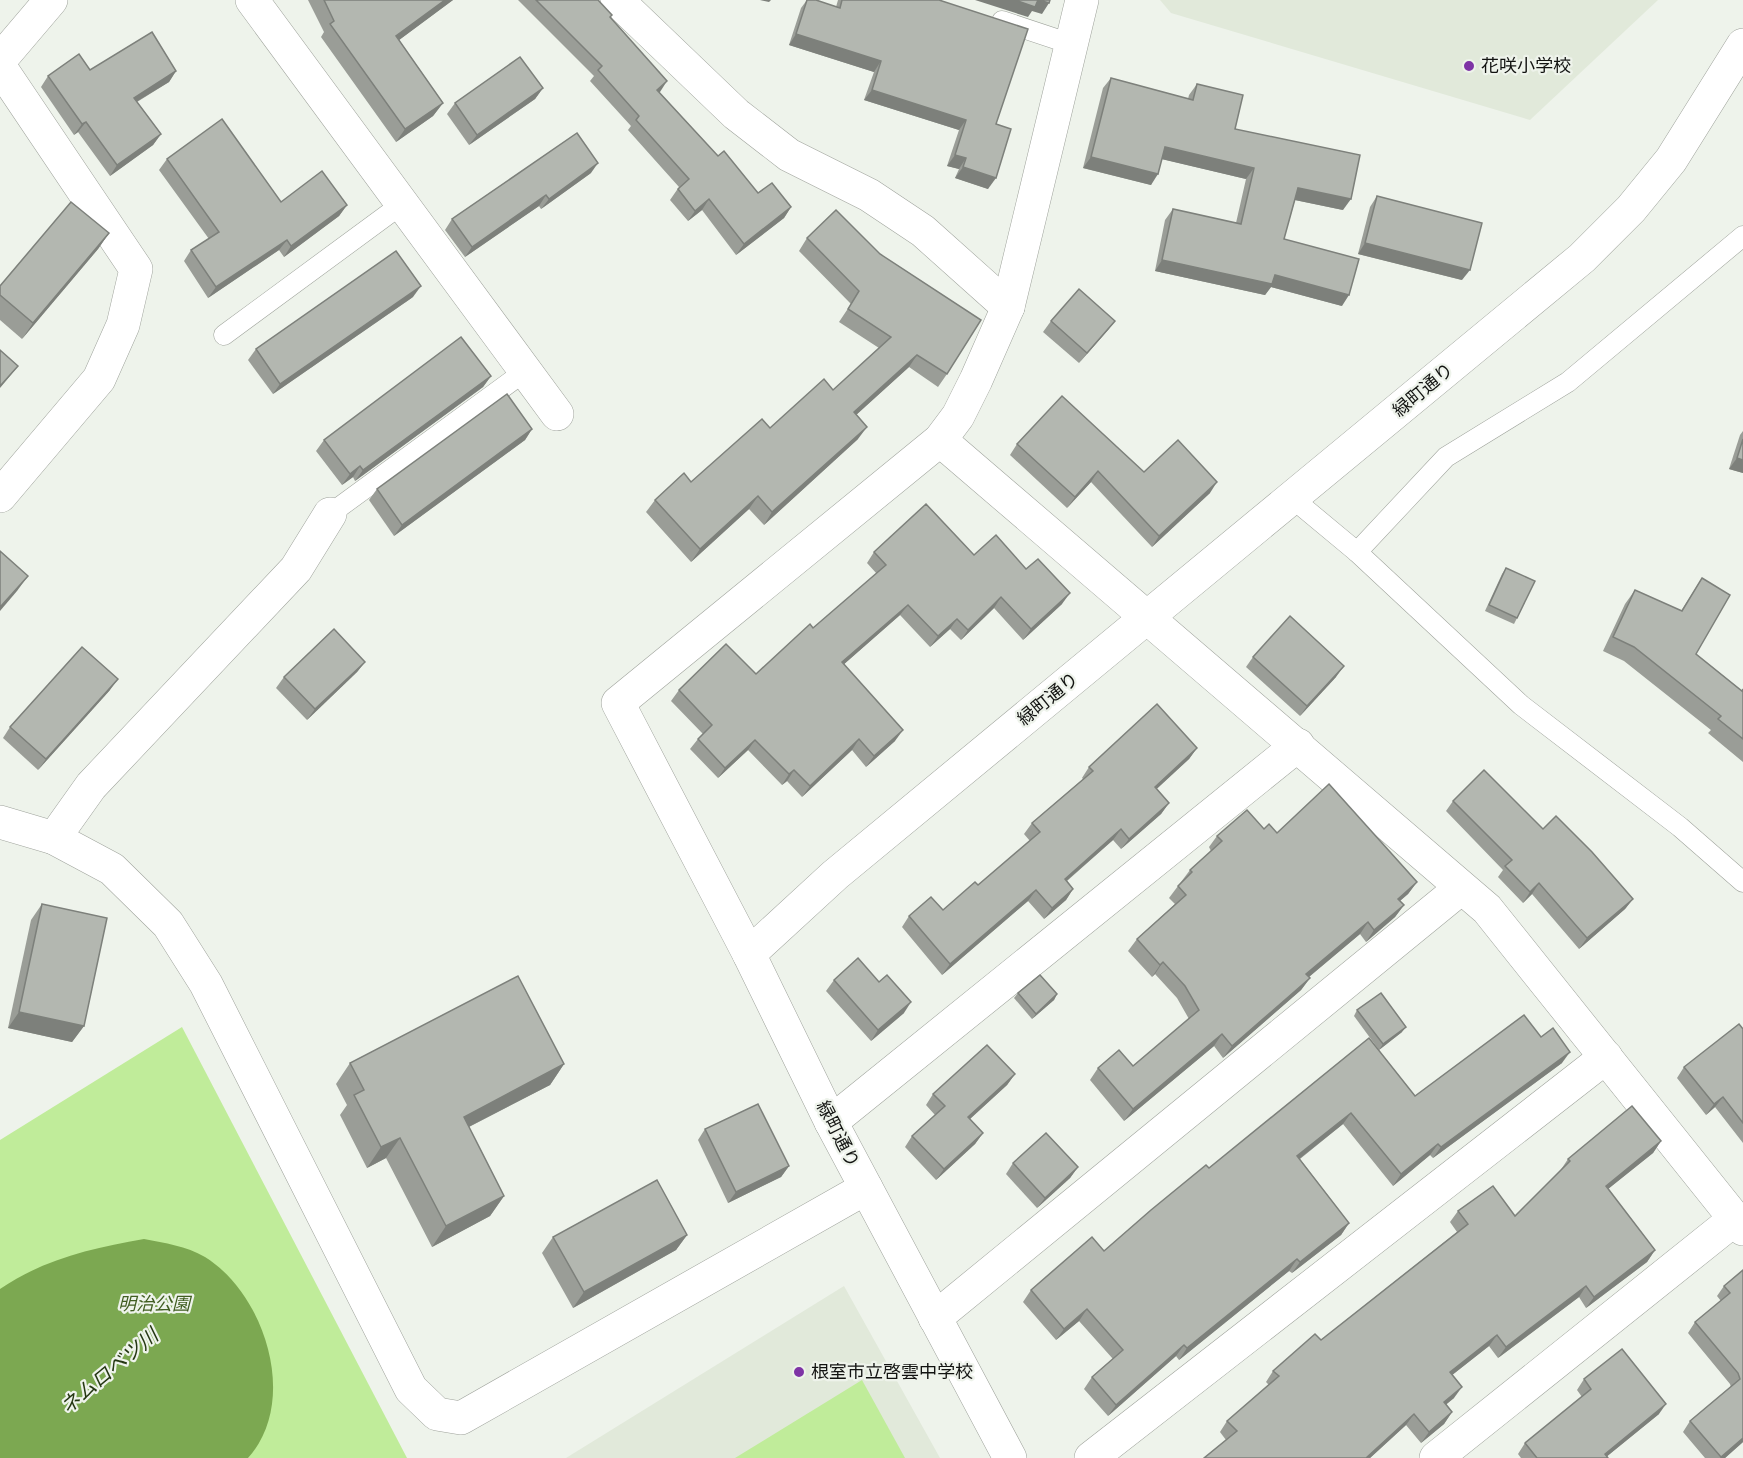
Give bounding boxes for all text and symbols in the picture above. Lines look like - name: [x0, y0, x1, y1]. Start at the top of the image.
- place label: 花咲小学校: [1481, 54, 1571, 77]
- marker: 花咲小学校: [1462, 59, 1476, 73]
- street label: 緑町通り: [1388, 358, 1458, 422]
- street label: 緑町通り: [1012, 667, 1083, 730]
- street label: 緑町通り: [812, 1096, 865, 1171]
- park label: 明治公園: [118, 1292, 193, 1315]
- water label: ネムロベツ川: [55, 1321, 164, 1419]
- place label: 根室市立啓雲中学校: [811, 1360, 973, 1383]
- marker: 根室市立啓雲中学校: [792, 1365, 806, 1379]

